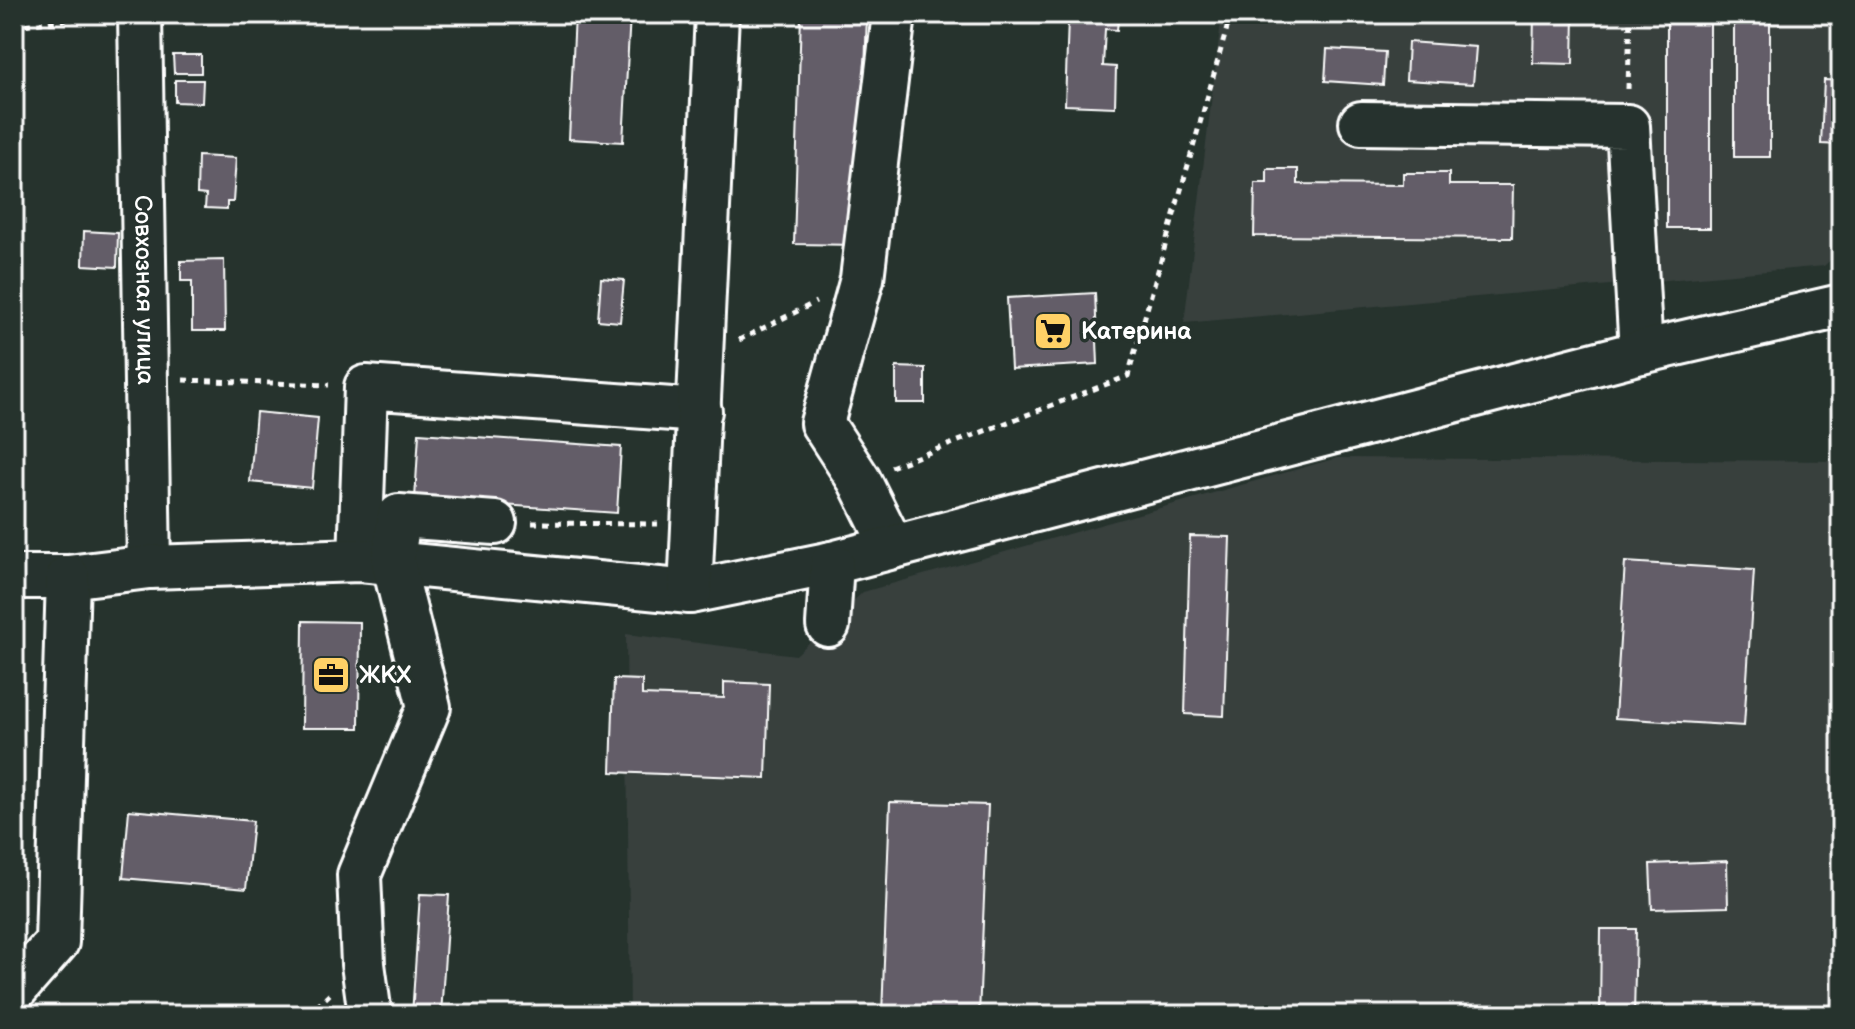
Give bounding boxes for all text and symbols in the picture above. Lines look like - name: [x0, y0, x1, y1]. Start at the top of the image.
- street label: Совхозная улица: [128, 195, 161, 385]
- supermarket icon: Катерина: [1032, 310, 1074, 352]
- place label: Катерина: [1081, 317, 1192, 346]
- office icon: ЖКХ: [310, 654, 352, 696]
- place label: ЖКХ: [359, 661, 411, 690]

